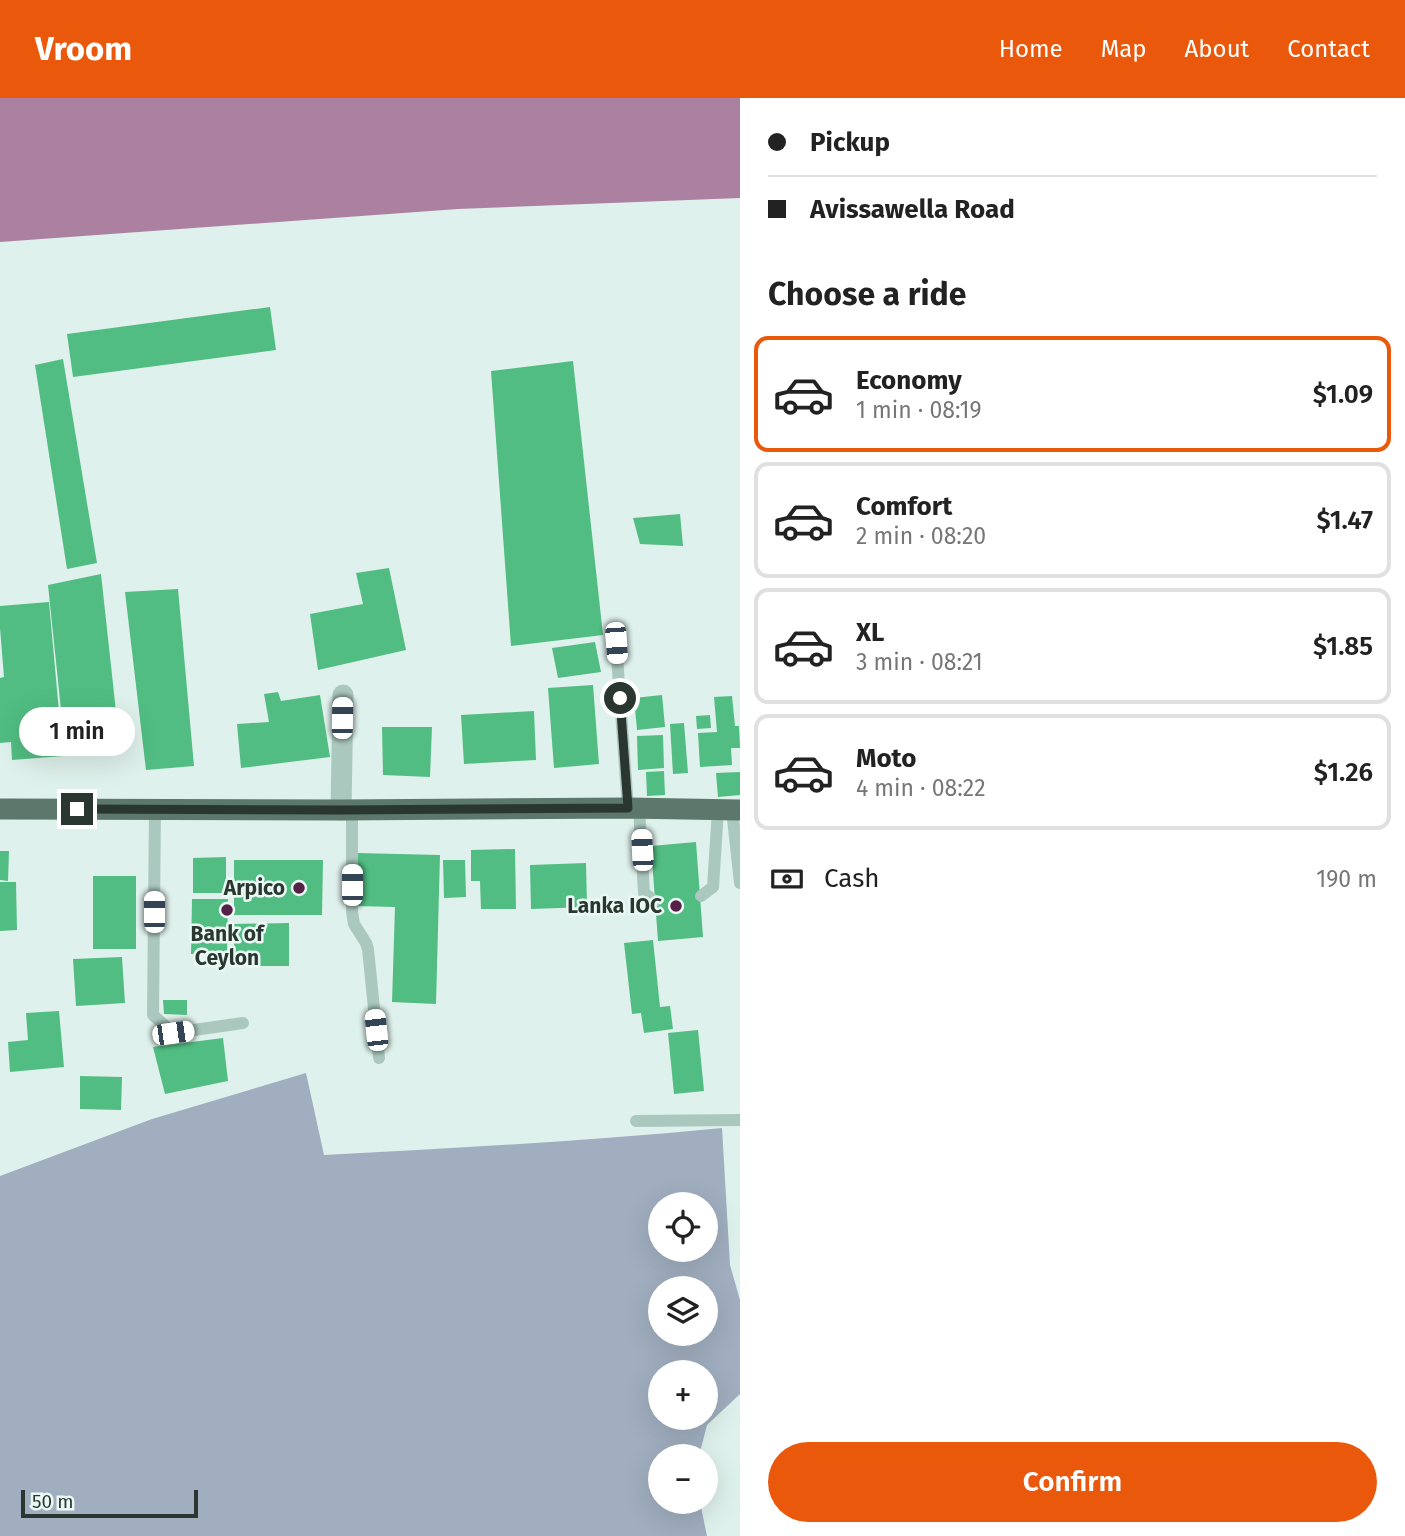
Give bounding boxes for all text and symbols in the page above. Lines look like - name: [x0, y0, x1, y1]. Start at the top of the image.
- text: Vroom: [35, 29, 132, 69]
- text: Home: [999, 35, 1063, 63]
- text: Map: [1101, 35, 1147, 63]
- text: About: [1185, 35, 1249, 63]
- text: Contact: [1287, 35, 1370, 63]
- text: Pickup: [810, 127, 890, 158]
- text: Avissawella Road: [810, 194, 1015, 225]
- text: Choose a ride: [768, 275, 966, 313]
- icon: car: [772, 363, 835, 426]
- text: Economy: [856, 365, 962, 396]
- text: $1.09: [1313, 379, 1373, 410]
- text: 1 min · 08:19: [856, 396, 982, 424]
- icon: car: [772, 489, 835, 552]
- text: Comfort: [856, 491, 952, 522]
- text: $1.47: [1316, 505, 1373, 536]
- text: 2 min · 08:20: [856, 522, 986, 550]
- icon: car: [772, 615, 835, 678]
- text: XL: [856, 617, 884, 648]
- car: [605, 621, 628, 665]
- text: $1.85: [1313, 631, 1373, 662]
- text: 3 min · 08:21: [856, 648, 983, 676]
- route start: [604, 682, 636, 714]
- car: [332, 697, 353, 739]
- callout: 1 min: [19, 708, 135, 756]
- text: 1 min: [49, 717, 105, 745]
- icon: car: [772, 741, 835, 804]
- text: Moto: [856, 743, 916, 774]
- text: $1.26: [1314, 757, 1373, 788]
- text: 4 min · 08:22: [856, 774, 986, 802]
- route end: [61, 793, 93, 825]
- car: [631, 828, 654, 872]
- icon: cash: [768, 860, 806, 898]
- text: Cash: [824, 863, 880, 894]
- car: [342, 864, 363, 906]
- text: 190 m: [1316, 865, 1377, 893]
- place label: Arpico: [223, 875, 285, 901]
- marker: Arpico: [291, 880, 307, 896]
- car: [144, 891, 165, 933]
- place label: Lanka IOC: [567, 893, 662, 919]
- marker: Lanka IOC: [668, 898, 684, 914]
- marker: Bank of Ceylon: [219, 902, 235, 918]
- place label: Bank of Ceylon: [191, 921, 266, 971]
- car: [364, 1008, 389, 1052]
- car: [151, 1020, 196, 1046]
- map controls: [648, 1192, 718, 1514]
- button: locate: [648, 1192, 718, 1262]
- button: layers: [648, 1276, 718, 1346]
- button: +: [648, 1360, 718, 1430]
- button: Confirm: [768, 1442, 1377, 1522]
- button: −: [648, 1444, 718, 1514]
- scale bar: [21, 1487, 198, 1519]
- text: 50 m: [32, 1490, 73, 1513]

